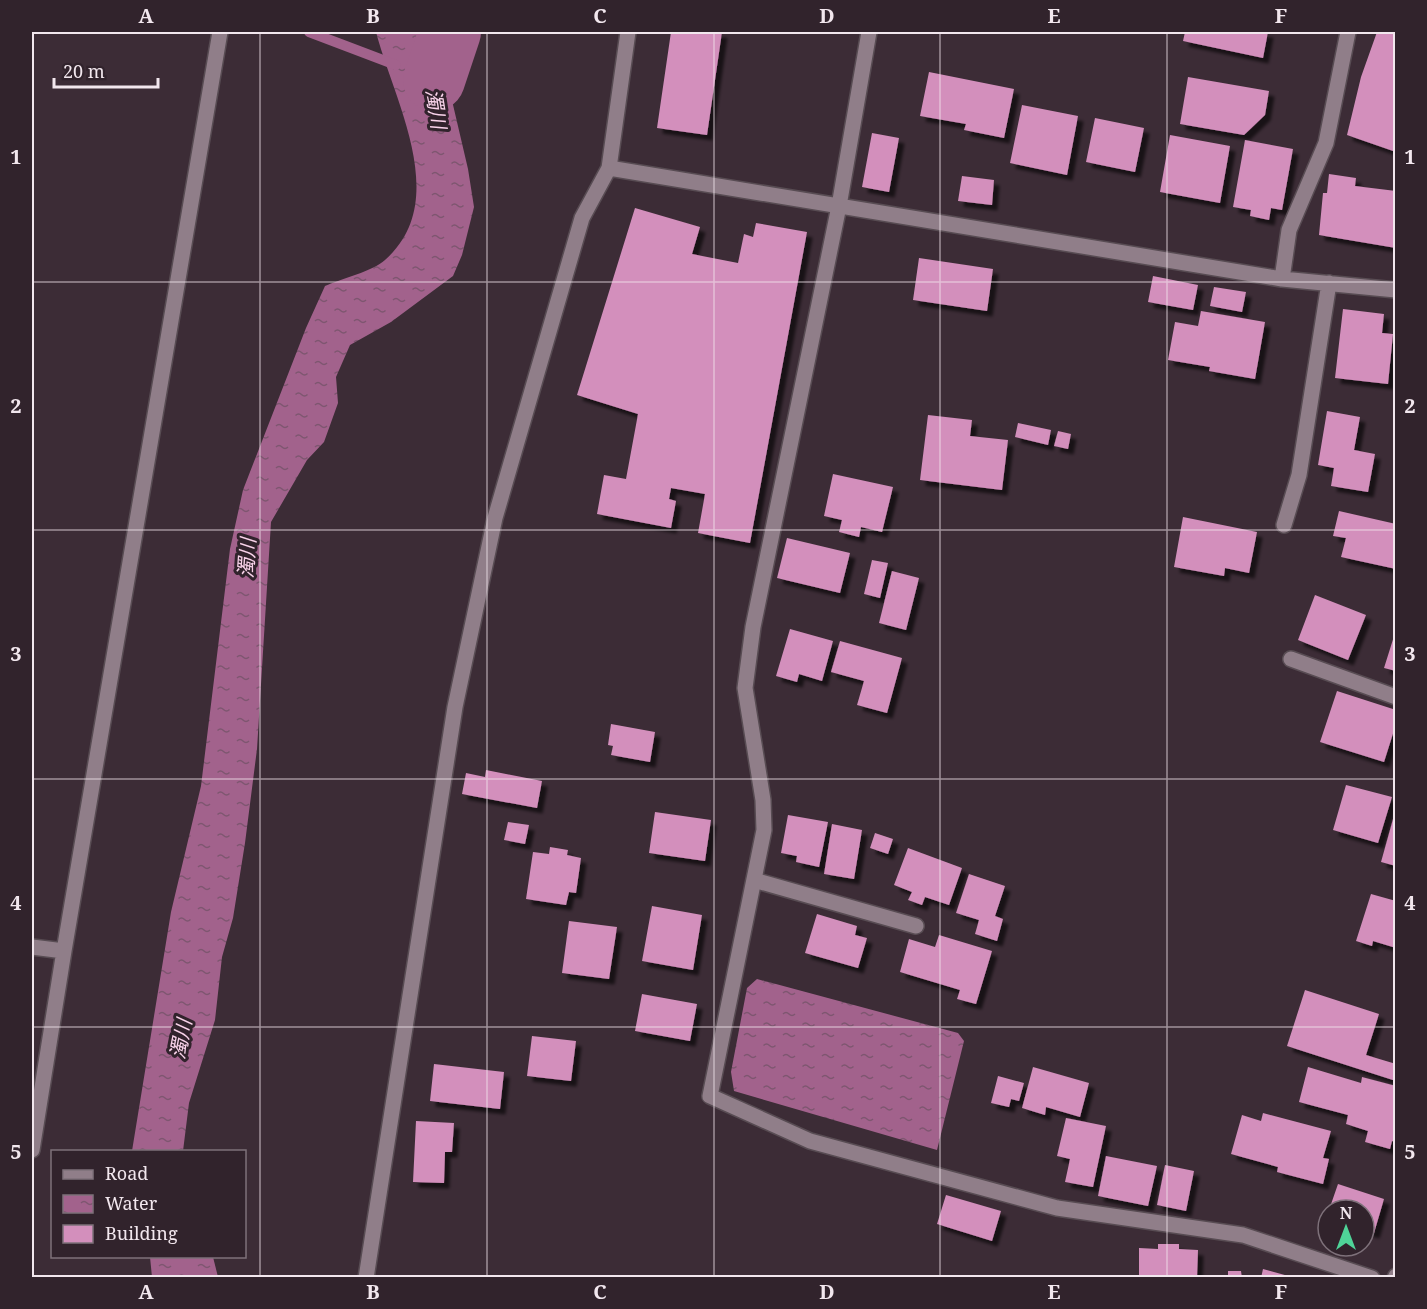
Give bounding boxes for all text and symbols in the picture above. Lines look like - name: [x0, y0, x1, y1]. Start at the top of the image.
- text: A: [138, 2, 154, 29]
- text: B: [366, 2, 380, 29]
- text: C: [593, 2, 607, 29]
- text: D: [819, 2, 835, 29]
- text: E: [1047, 2, 1061, 29]
- text: F: [1275, 2, 1287, 29]
- scale bar: [54, 51, 158, 89]
- text: 20 m: [63, 59, 105, 83]
- water label: 濁川: [420, 87, 453, 133]
- text: 1: [10, 143, 22, 170]
- text: 1: [1404, 143, 1416, 170]
- text: 2: [10, 392, 22, 419]
- text: 2: [1404, 392, 1416, 419]
- water label: 濁川: [232, 535, 262, 579]
- text: 3: [10, 640, 22, 667]
- text: 3: [1404, 640, 1416, 667]
- text: 4: [10, 889, 22, 916]
- text: 4: [1404, 889, 1416, 916]
- water label: 濁川: [163, 1015, 198, 1061]
- text: 5: [10, 1138, 22, 1165]
- text: 5: [1404, 1138, 1416, 1165]
- legend: [51, 1150, 246, 1258]
- text: Road: [105, 1161, 148, 1185]
- text: Water: [105, 1191, 158, 1215]
- north arrow: [1316, 1198, 1376, 1258]
- text: N: [1340, 1202, 1353, 1224]
- text: Building: [105, 1221, 178, 1245]
- text: A: [138, 1278, 154, 1305]
- text: B: [366, 1278, 380, 1305]
- text: C: [593, 1278, 607, 1305]
- text: D: [819, 1278, 835, 1305]
- text: E: [1047, 1278, 1061, 1305]
- text: F: [1275, 1278, 1287, 1305]

